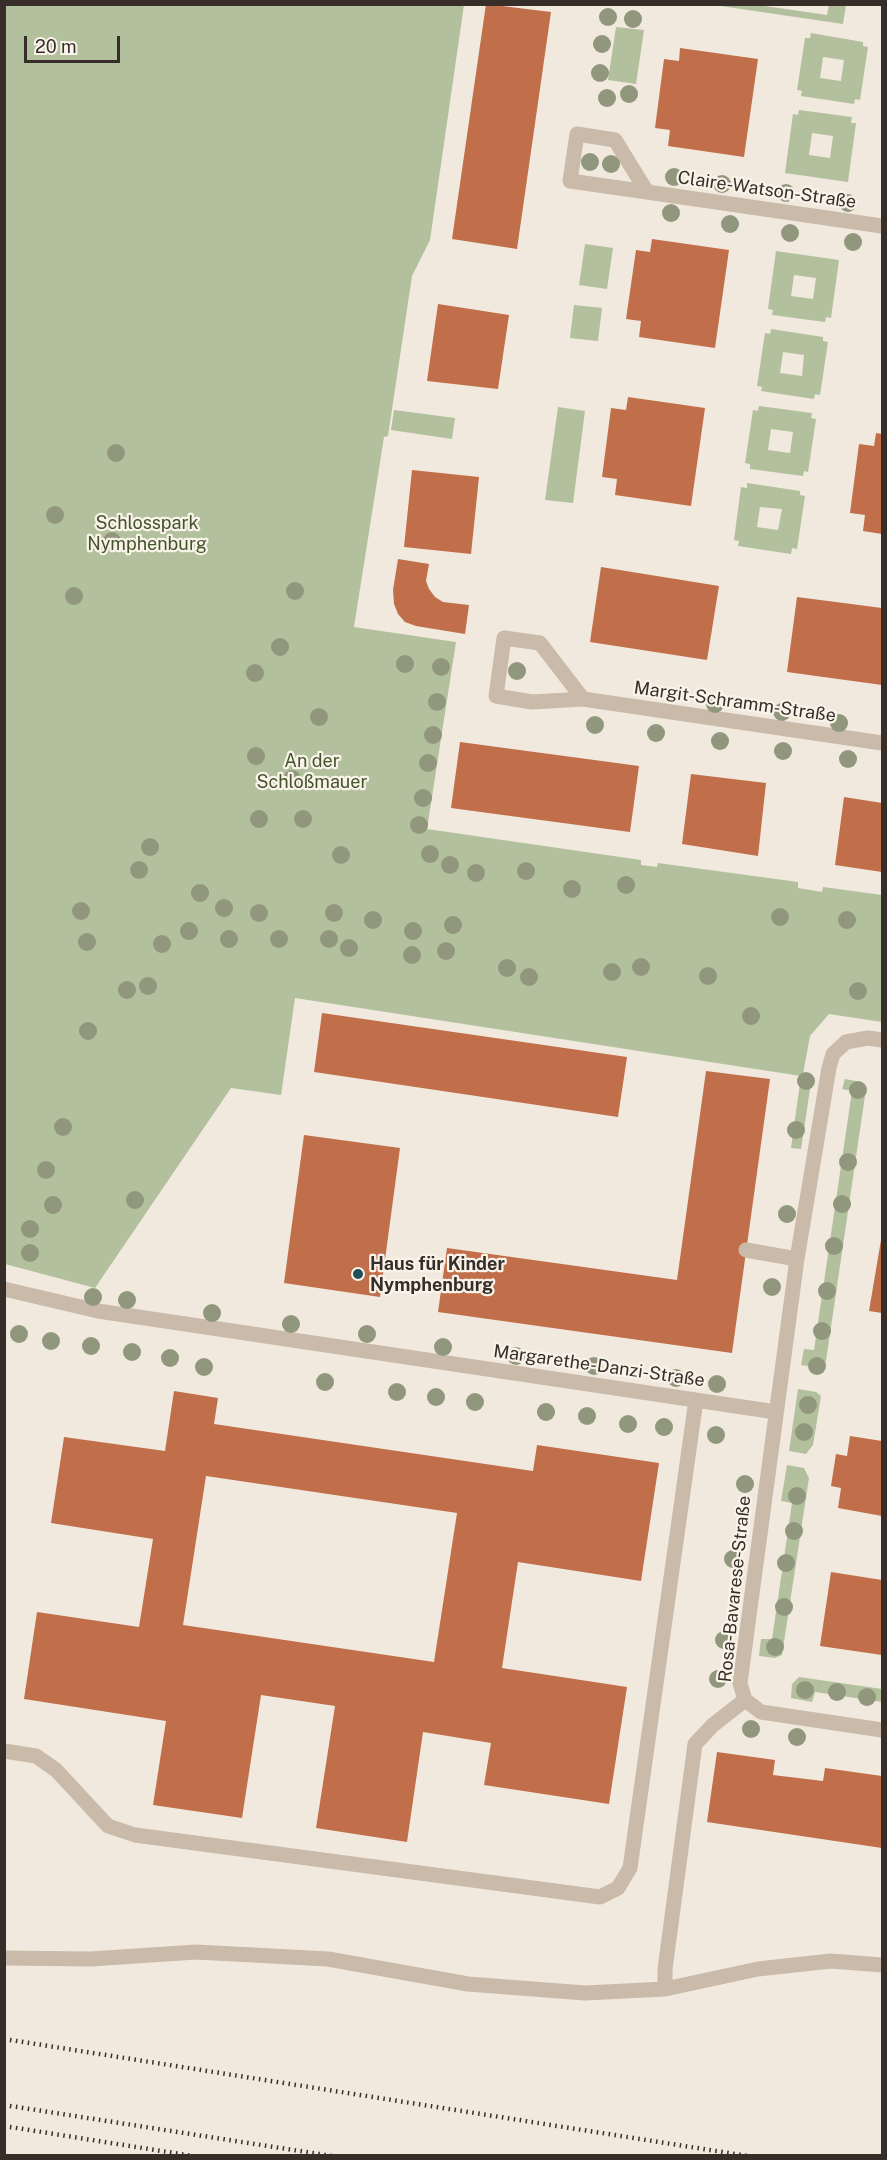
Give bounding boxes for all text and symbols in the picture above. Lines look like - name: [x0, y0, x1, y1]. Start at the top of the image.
- scale bar: [27, 24, 123, 62]
- text: 20 m: [35, 36, 77, 57]
- street label: Claire-Watson-Straße: [676, 167, 858, 213]
- park label: Schlosspark Nymphenburg: [87, 512, 207, 554]
- street label: Margit-Schramm-Straße: [633, 677, 837, 727]
- park label: An der Schloßmauer: [256, 750, 368, 792]
- place label: Haus für Kinder Nymphenburg: [370, 1253, 505, 1296]
- marker: Haus für Kinder Nymphenburg: [351, 1267, 365, 1281]
- street label: Margarethe-Danzi-Straße: [492, 1340, 706, 1392]
- street label: Rosa-Bavarese-Straße: [714, 1495, 756, 1683]

